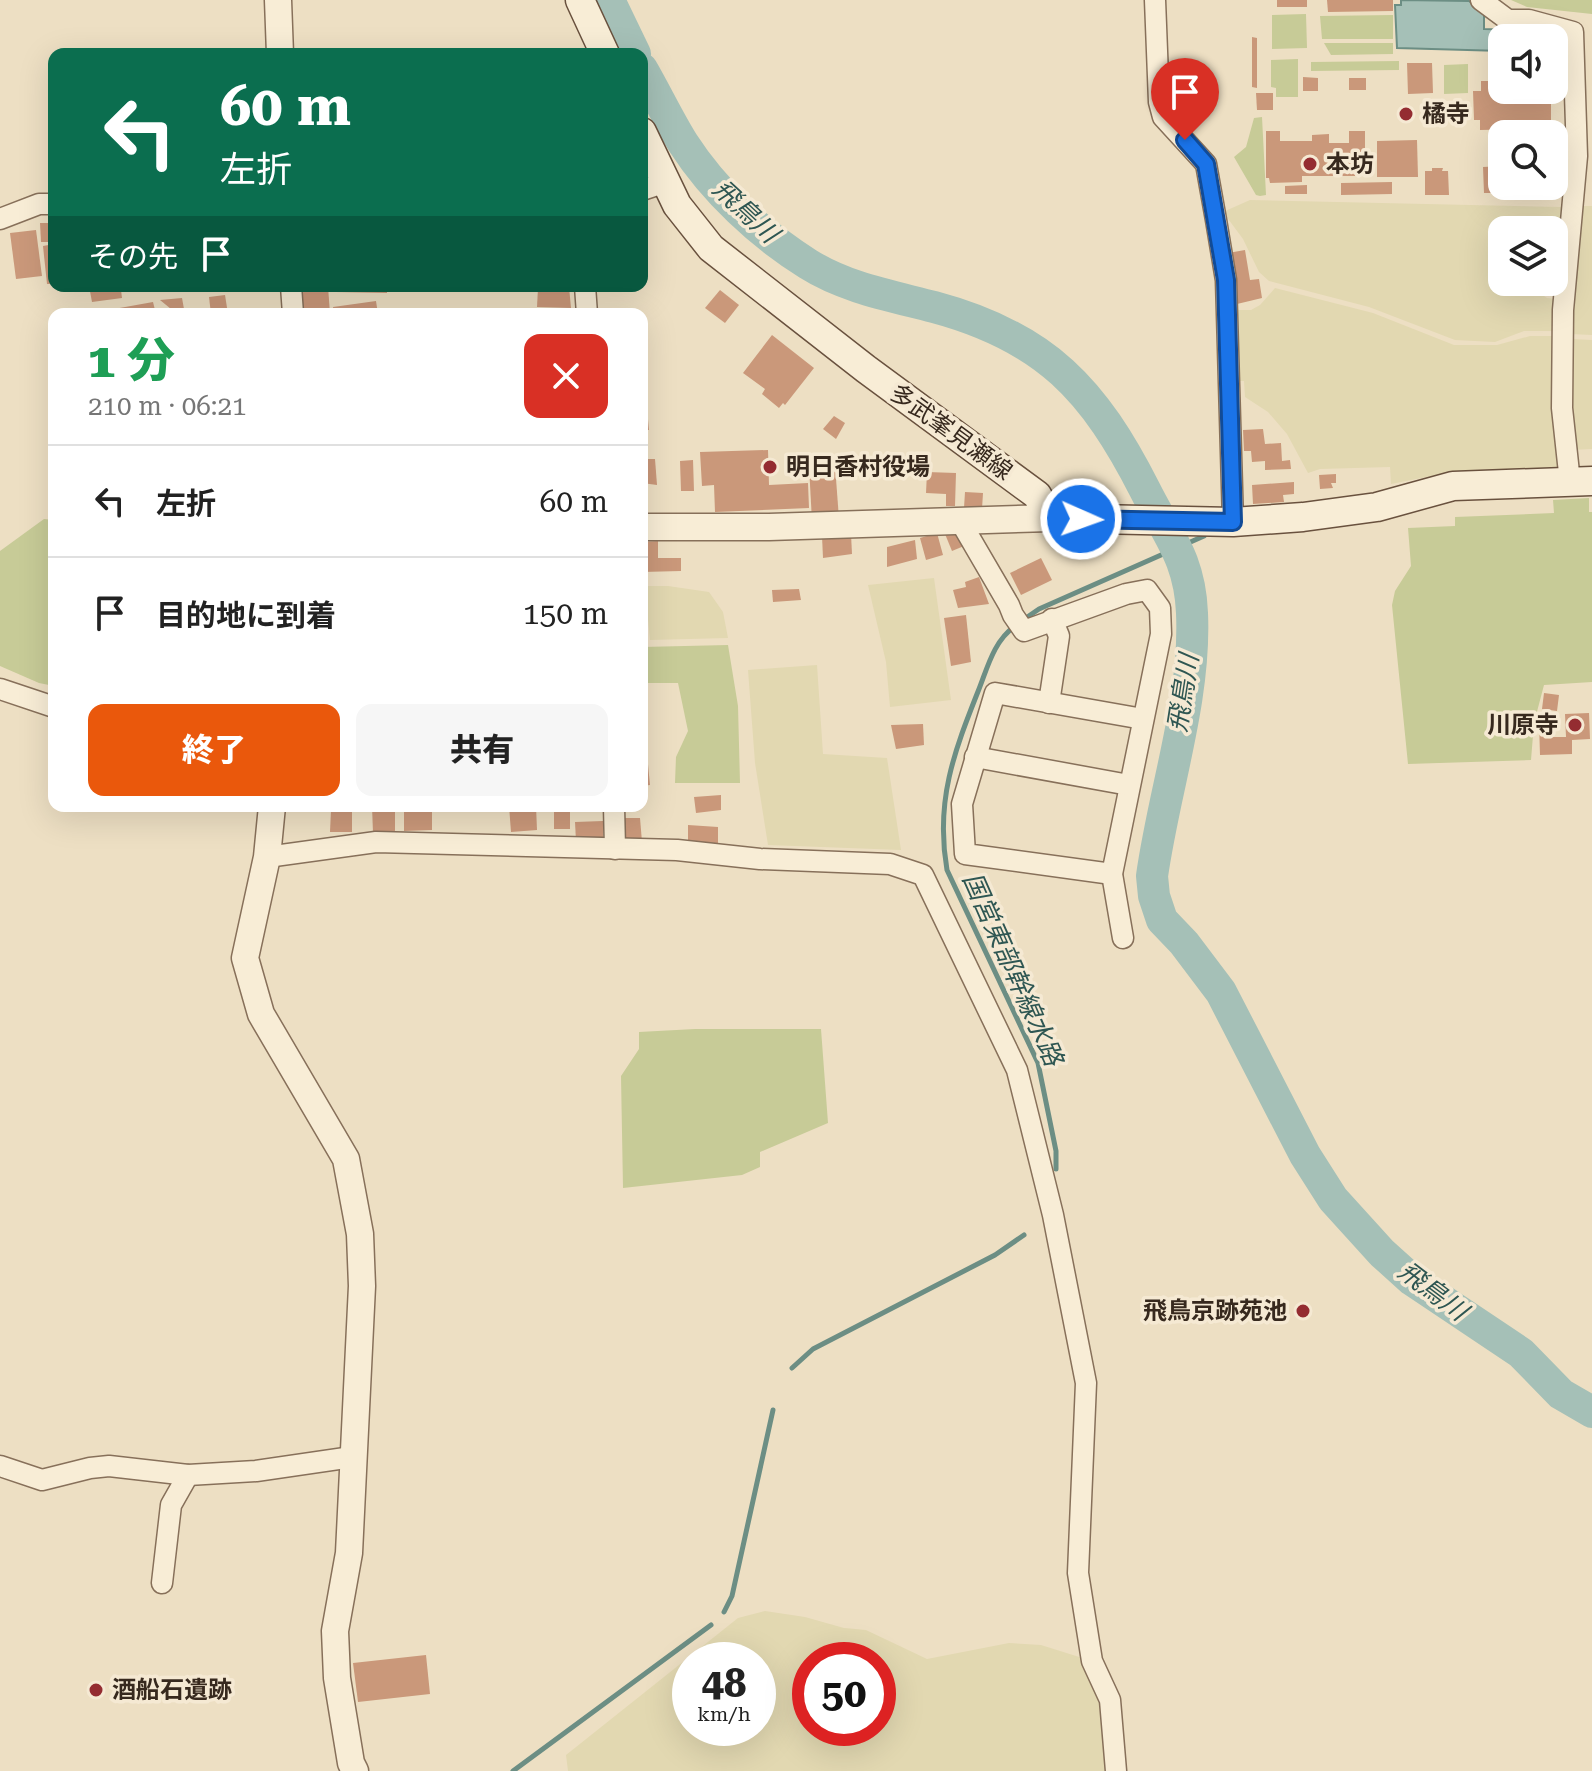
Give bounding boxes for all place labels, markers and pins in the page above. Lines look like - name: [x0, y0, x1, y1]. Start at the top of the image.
- pin: [1151, 58, 1219, 140]
- place label: 橘寺: [1422, 100, 1470, 128]
- marker: 橘寺: [1397, 105, 1415, 123]
- place label: 本坊: [1326, 150, 1374, 178]
- marker: 本坊: [1301, 155, 1319, 173]
- place label: 明日香村役場: [786, 453, 930, 481]
- marker: 明日香村役場: [761, 458, 779, 476]
- place label: 川原寺: [1487, 711, 1559, 739]
- marker: 川原寺: [1566, 716, 1584, 734]
- place label: 飛鳥京跡苑池: [1143, 1297, 1287, 1325]
- marker: 飛鳥京跡苑池: [1294, 1302, 1312, 1320]
- place label: 酒船石遺跡: [112, 1676, 232, 1704]
- marker: 酒船石遺跡: [87, 1681, 105, 1699]

